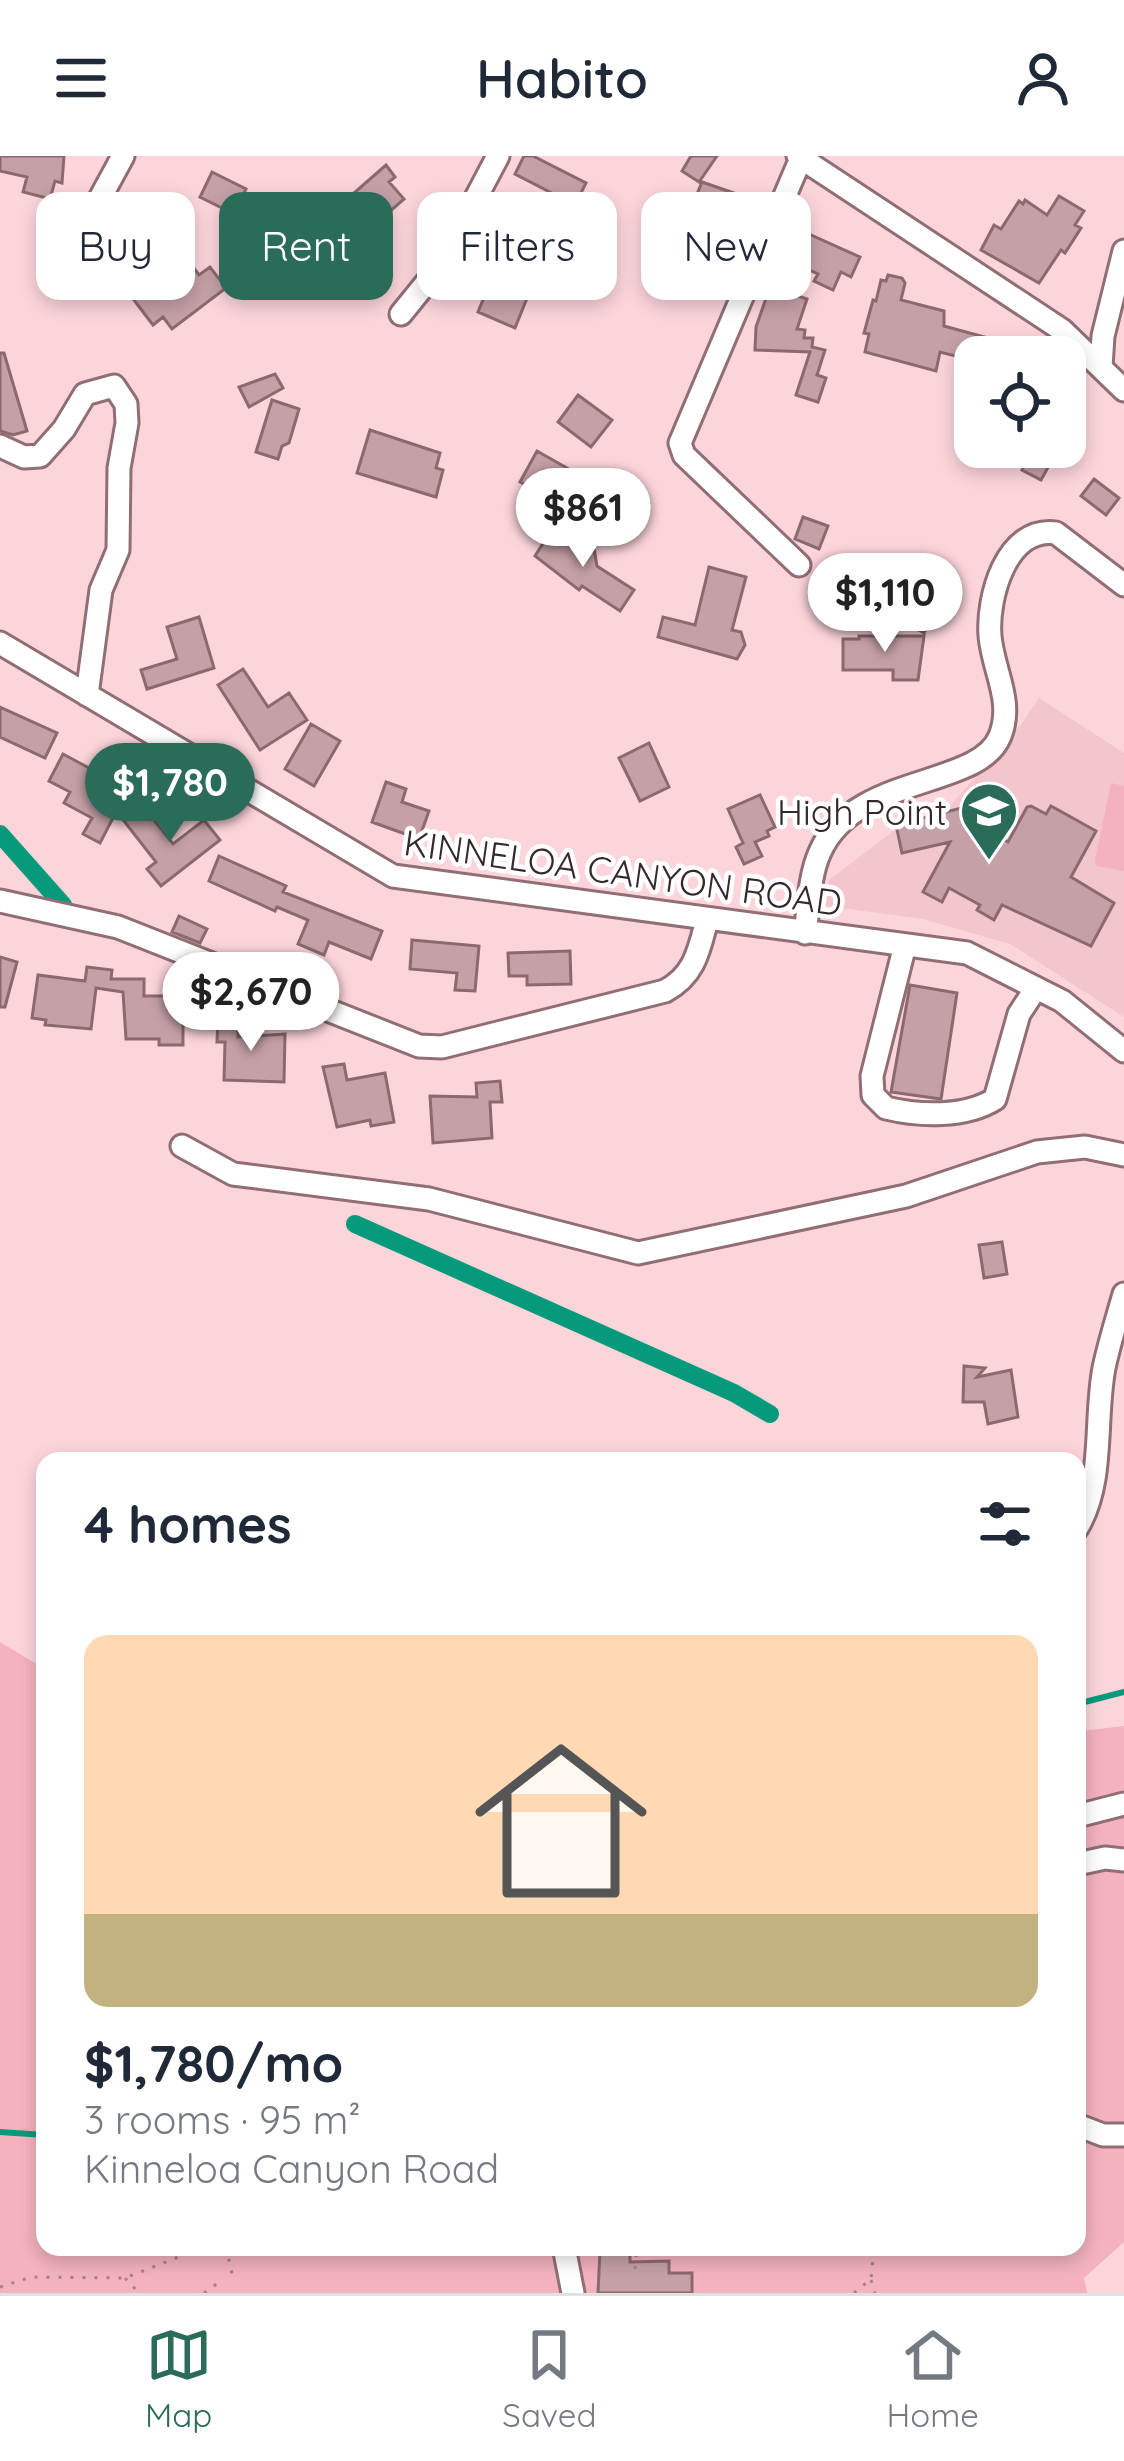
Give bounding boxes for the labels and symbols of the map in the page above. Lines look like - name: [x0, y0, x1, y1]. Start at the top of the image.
- pin: $861: [512, 468, 654, 570]
- pin: $1,110: [787, 553, 983, 655]
- pin: $1,780: [72, 743, 268, 845]
- school or university icon: High Point: [958, 780, 1020, 862]
- place label: High Point: [777, 789, 947, 834]
- street label: KINNELOA CANYON ROAD: [401, 819, 845, 925]
- pin: $2,670: [153, 952, 349, 1054]

